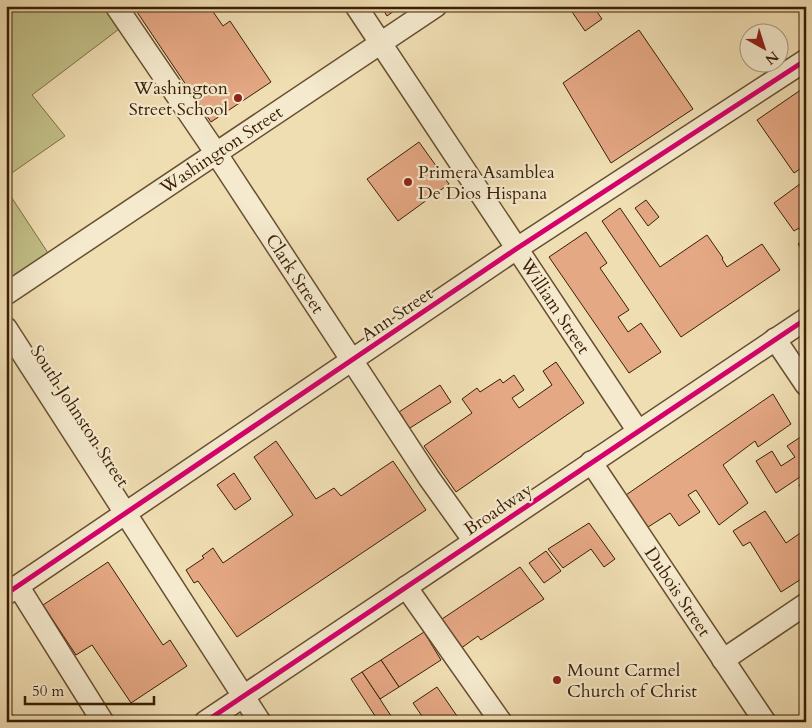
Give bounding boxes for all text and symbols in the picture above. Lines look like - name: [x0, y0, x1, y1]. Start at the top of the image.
- north arrow: [740, 22, 790, 72]
- text: N: [761, 47, 783, 69]
- place label: Washington Street School: [129, 76, 229, 122]
- marker: Washington Street School: [232, 92, 244, 104]
- street label: Washington Street: [154, 100, 288, 201]
- place label: Primera Asamblea De Dios Hispana: [418, 160, 555, 206]
- marker: Primera Asamblea De Dios Hispana: [402, 176, 414, 188]
- street label: Clark Street: [259, 229, 330, 319]
- street label: William Street: [513, 252, 596, 359]
- street label: Ann Street: [357, 281, 438, 348]
- street label: South Johnston Street: [24, 340, 135, 492]
- street label: Broadway: [459, 477, 538, 541]
- street label: Dubois Street: [638, 542, 717, 642]
- place label: Mount Carmel Church of Christ: [567, 658, 697, 704]
- scale bar: [25, 673, 154, 705]
- marker: Mount Carmel Church of Christ: [551, 674, 563, 686]
- text: 50 m: [32, 681, 64, 701]

